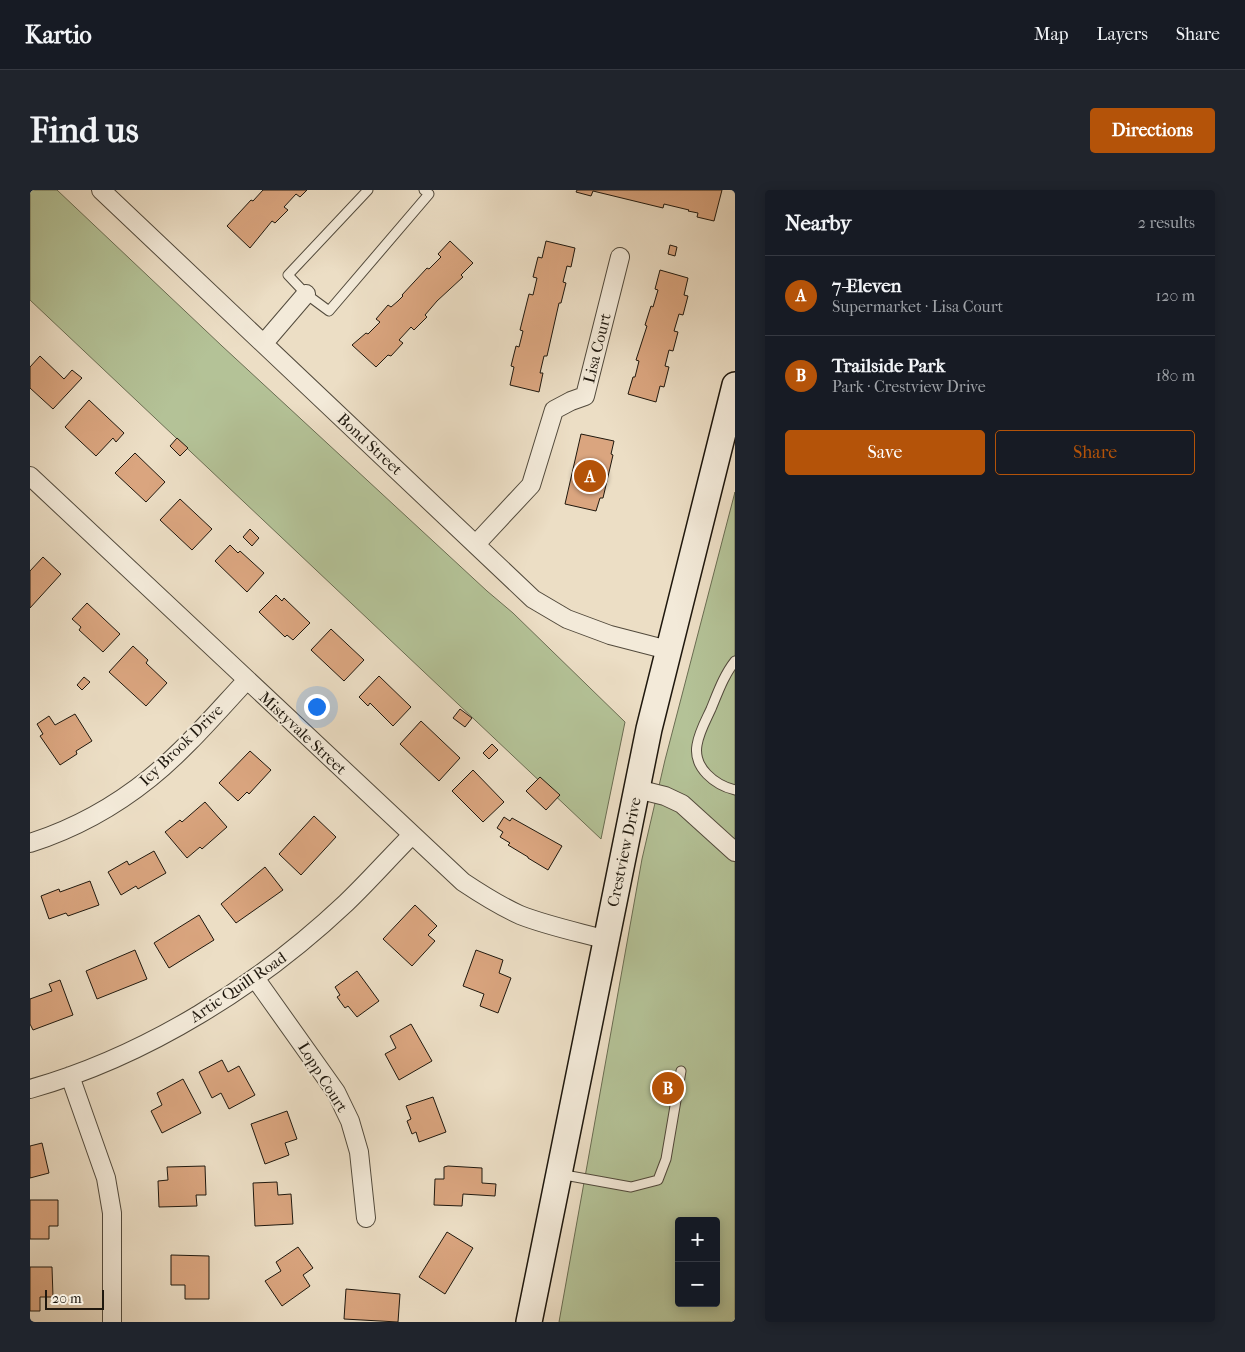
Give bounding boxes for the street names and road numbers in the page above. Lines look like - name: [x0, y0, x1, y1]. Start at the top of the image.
- street label: Lisa Court: [579, 311, 615, 385]
- street label: Bond Street: [334, 409, 407, 479]
- street label: Mistyvale Street: [255, 688, 351, 779]
- street label: Icy Brook Drive: [135, 700, 227, 790]
- street label: Crestview Drive: [603, 795, 645, 909]
- street label: Artic Quill Road: [185, 948, 290, 1027]
- street label: Lopp Court: [294, 1038, 352, 1116]

